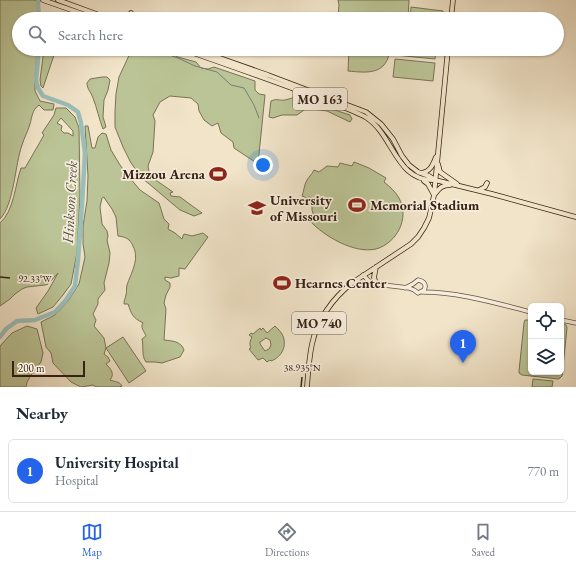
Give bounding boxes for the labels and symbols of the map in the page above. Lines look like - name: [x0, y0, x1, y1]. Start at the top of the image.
- road number: MO 163: [293, 88, 347, 110]
- your location: [253, 155, 273, 175]
- water label: Hinkson Creek: [58, 160, 81, 245]
- sports icon: Mizzou Arena: [208, 164, 228, 184]
- place label: Mizzou Arena: [122, 165, 206, 183]
- place label: University of Missouri: [270, 191, 337, 225]
- sports icon: Memorial Stadium: [347, 195, 367, 215]
- place label: Memorial Stadium: [370, 196, 480, 214]
- school or university icon: University of Missouri: [247, 198, 267, 218]
- text: 92.33°W: [18, 272, 53, 285]
- sports icon: Hearnes Center: [272, 273, 292, 293]
- place label: Hearnes Center: [295, 274, 387, 292]
- road number: MO 740: [292, 312, 346, 334]
- pin: 1: [450, 330, 476, 363]
- scale bar: [12, 359, 85, 378]
- text: 38.935°N: [283, 361, 321, 374]

